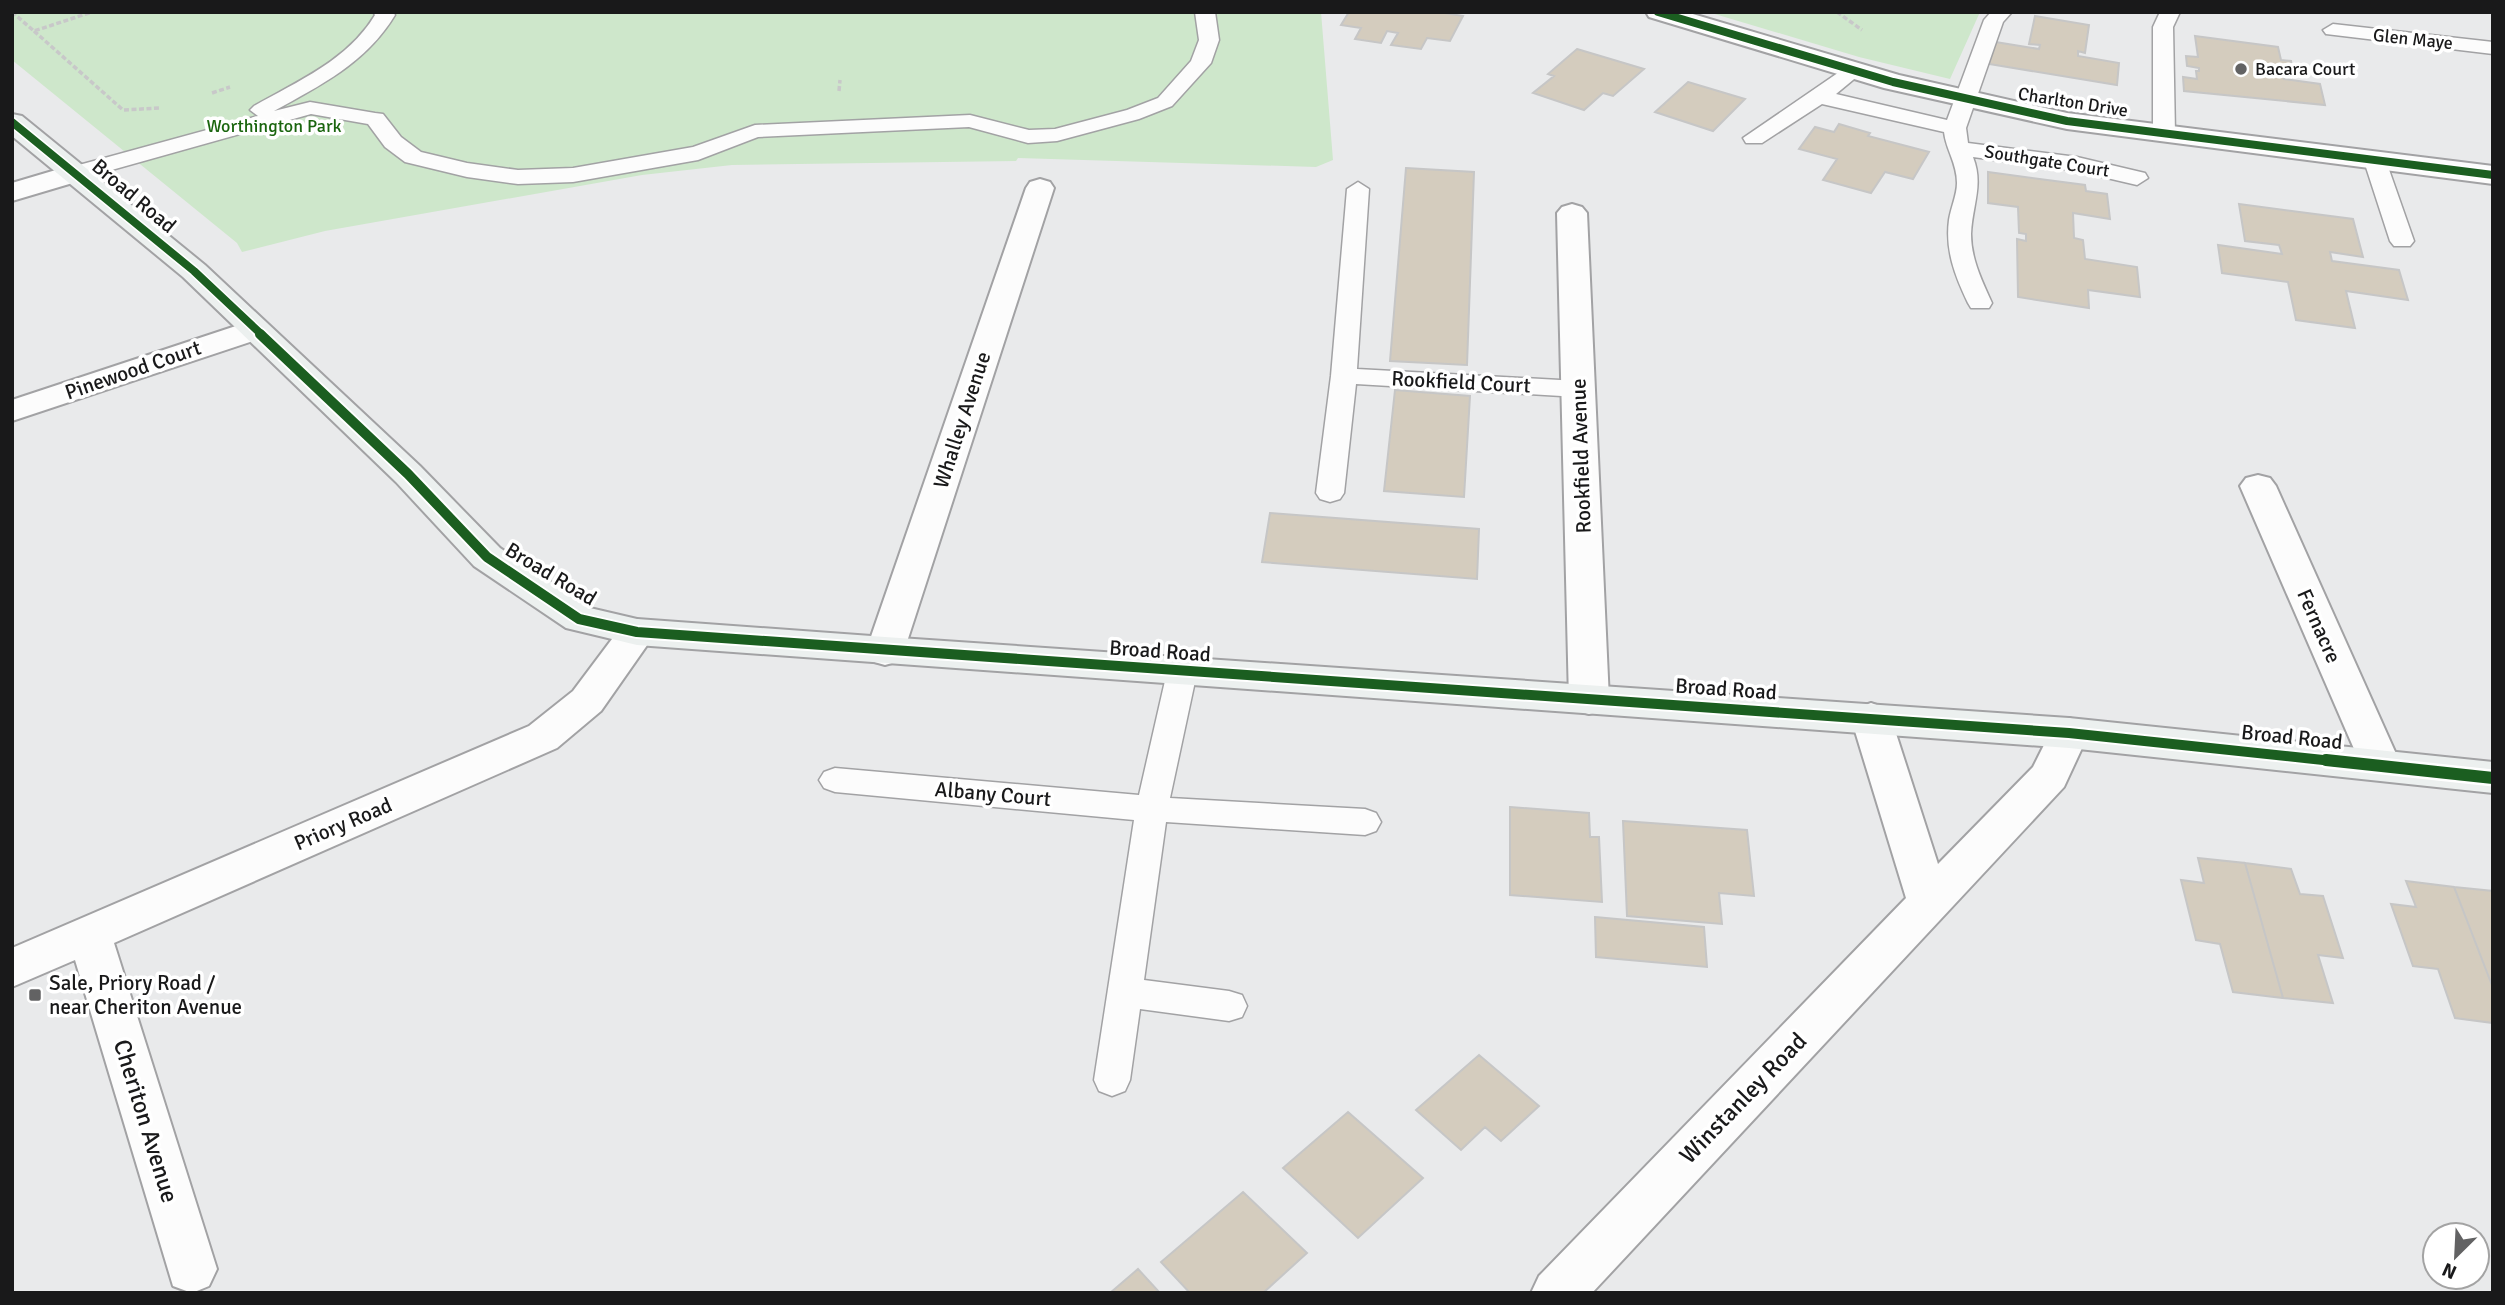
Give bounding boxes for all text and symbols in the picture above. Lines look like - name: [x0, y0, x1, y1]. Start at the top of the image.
- street label: Glen Maye: [2372, 24, 2454, 54]
- place label: Bacara Court: [2255, 58, 2355, 80]
- marker: Bacara Court: [2233, 61, 2249, 77]
- street label: Charlton Drive: [2016, 82, 2130, 122]
- park label: Worthington Park: [206, 115, 342, 137]
- street label: Southgate Court: [1983, 140, 2111, 182]
- street label: Broad Road: [87, 153, 181, 239]
- street label: Pinewood Court: [62, 335, 204, 405]
- street label: Whalley Avenue: [928, 348, 996, 492]
- street label: Rookfield Court: [1391, 365, 1531, 399]
- street label: Rookfield Avenue: [1565, 378, 1597, 534]
- street label: Broad Road: [501, 537, 601, 611]
- street label: Fernacre: [2291, 585, 2347, 667]
- street label: Broad Road: [1108, 634, 1212, 668]
- street label: Broad Road: [1674, 672, 1778, 706]
- street label: Broad Road: [2240, 719, 2344, 755]
- street label: Albany Court: [934, 776, 1052, 812]
- street label: Priory Road: [290, 792, 396, 856]
- place label: Sale, Priory Road / near Cheriton Avenue: [49, 970, 242, 1020]
- marker: Sale, Priory Road / near Cheriton Avenue: [27, 987, 43, 1003]
- street label: Winstanley Road: [1673, 1026, 1813, 1170]
- street label: Cheriton Avenue: [107, 1036, 185, 1206]
- north arrow: [2421, 1221, 2491, 1291]
- text: N: [2439, 1257, 2460, 1284]

